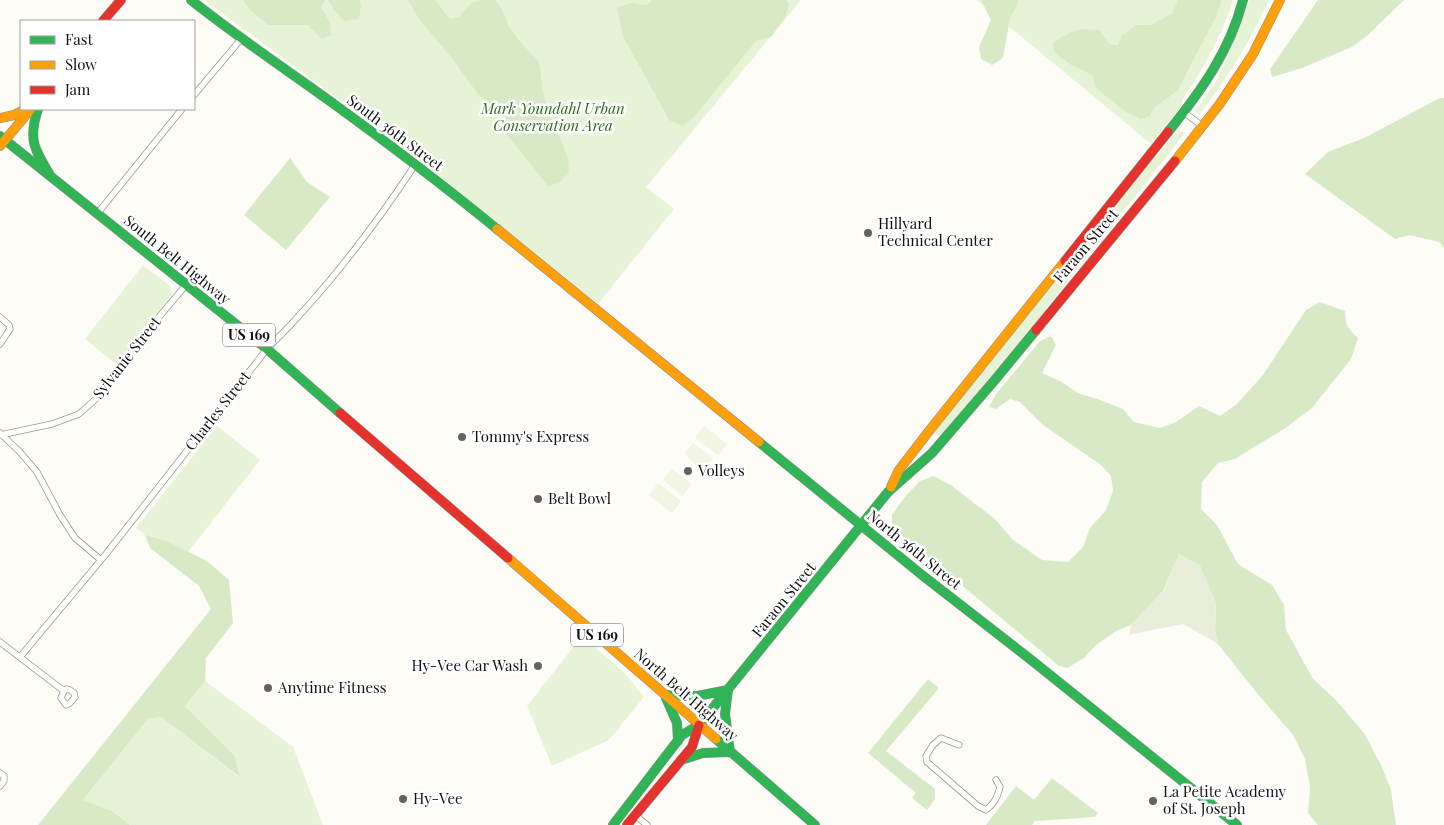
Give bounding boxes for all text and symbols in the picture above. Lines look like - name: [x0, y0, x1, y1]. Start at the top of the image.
- legend: [20, 20, 195, 110]
- text: Fast: [65, 29, 94, 49]
- text: Slow: [65, 54, 97, 74]
- text: Jam: [64, 79, 91, 99]
- street label: South 36th Street: [343, 89, 448, 175]
- park label: Mark Youndahl Urban Conservation Area: [480, 98, 625, 135]
- street label: Faraon Street: [1048, 204, 1123, 287]
- street label: South Belt Highway: [120, 210, 235, 309]
- place label: Hillyard Technical Center: [878, 213, 993, 250]
- marker: Hillyard Technical Center: [862, 227, 874, 239]
- street label: Sylvanie Street: [88, 312, 165, 403]
- road number: US 169: [223, 324, 275, 346]
- street label: Charles Street: [180, 366, 255, 454]
- place label: Tommy's Express: [472, 426, 589, 446]
- marker: Tommy's Express: [456, 431, 468, 443]
- place label: Volleys: [697, 460, 745, 480]
- marker: Volleys: [682, 465, 694, 477]
- place label: Belt Bowl: [548, 488, 611, 508]
- marker: Belt Bowl: [532, 493, 544, 505]
- street label: North 36th Street: [863, 505, 966, 594]
- street label: Faraon Street: [747, 557, 820, 641]
- road number: US 169: [571, 624, 623, 646]
- street label: North Belt Highway: [630, 643, 743, 745]
- place label: Hy-Vee Car Wash: [411, 655, 528, 675]
- marker: Hy-Vee Car Wash: [532, 660, 544, 672]
- place label: Anytime Fitness: [277, 677, 386, 697]
- marker: Anytime Fitness: [262, 682, 274, 694]
- place label: La Petite Academy of St. Joseph: [1163, 781, 1287, 818]
- place label: Hy-Vee: [413, 788, 463, 808]
- marker: Hy-Vee: [397, 793, 409, 805]
- marker: La Petite Academy of St. Joseph: [1147, 795, 1159, 807]

